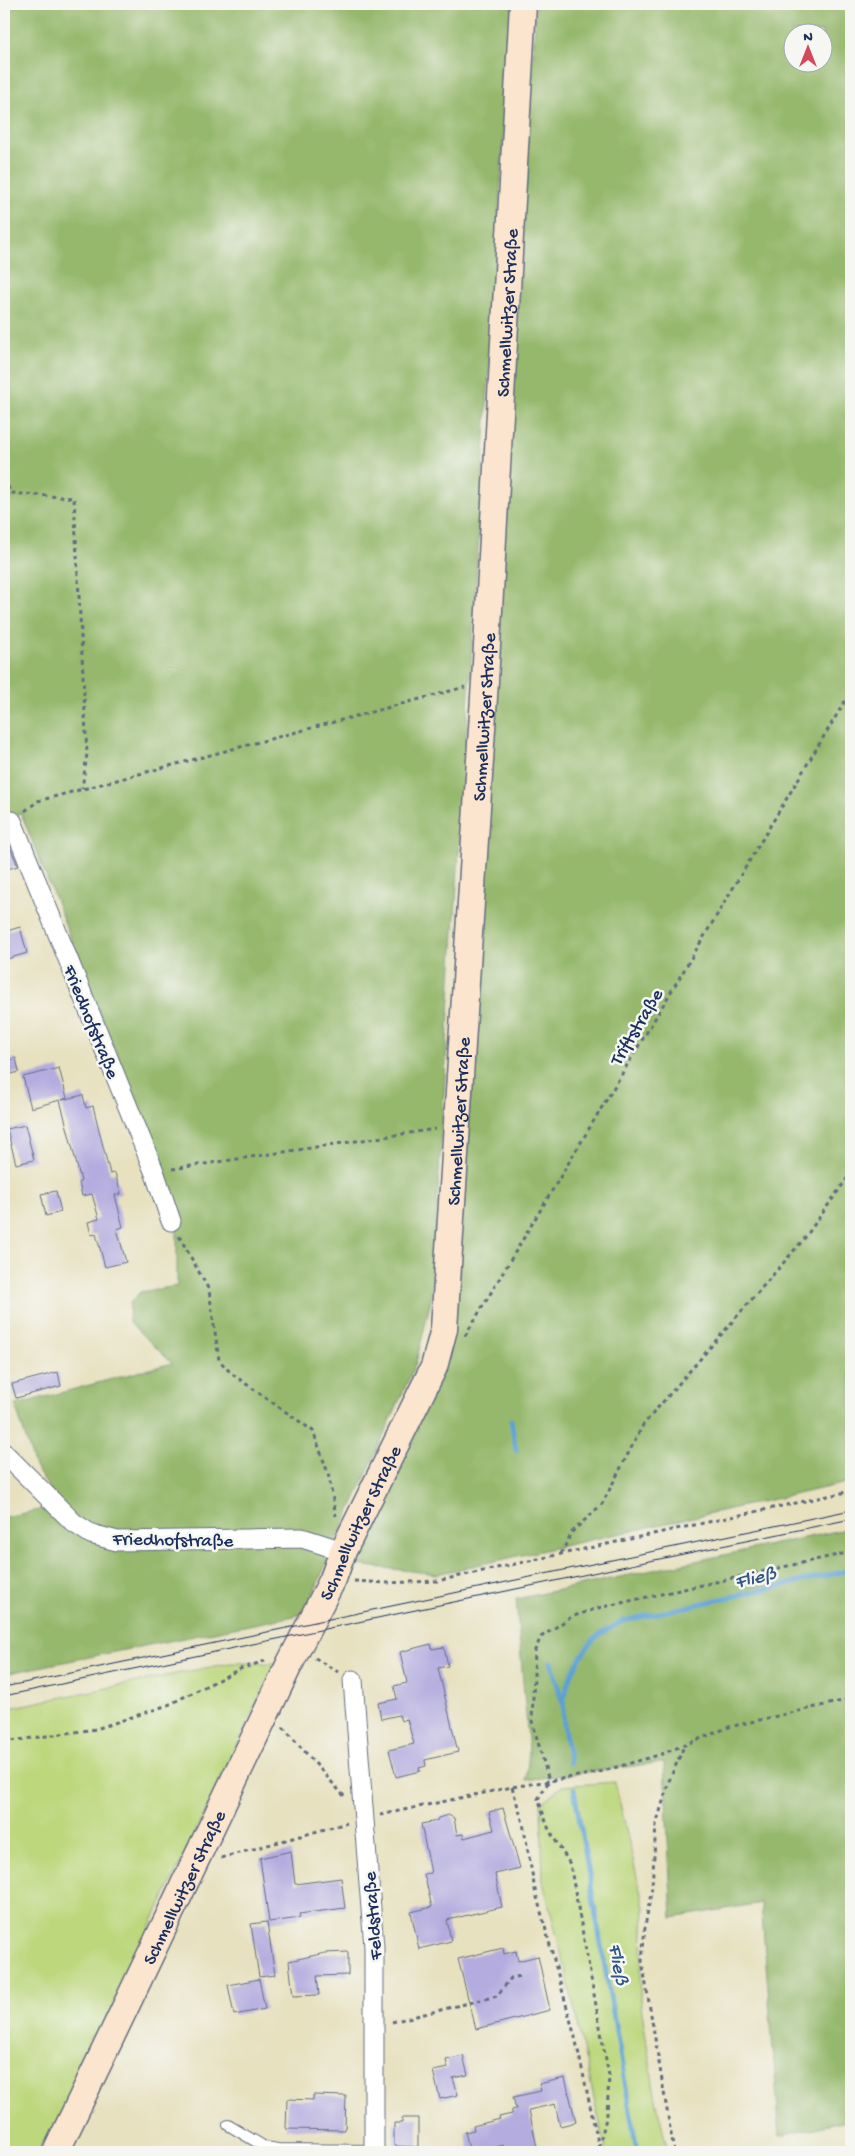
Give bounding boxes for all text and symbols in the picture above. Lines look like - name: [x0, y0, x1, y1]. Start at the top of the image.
- north arrow: [782, 22, 832, 72]
- text: N: [803, 29, 813, 46]
- street label: Schmellwitzer Straße: [493, 228, 525, 398]
- street label: Schmellwitzer Straße: [469, 632, 503, 802]
- street label: Friedhofstraße: [56, 961, 123, 1083]
- street label: Triftstraße: [606, 985, 670, 1071]
- street label: Schmellwitzer Straße: [444, 1036, 477, 1206]
- street label: Schmellwitzer Straße: [316, 1442, 408, 1605]
- street label: Friedhofstraße: [111, 1529, 234, 1554]
- water label: Fließ: [733, 1563, 779, 1595]
- street label: Schmellwitzer Straße: [139, 1807, 233, 1969]
- street label: Feldstraße: [360, 1871, 389, 1962]
- water label: Fließ: [602, 1942, 632, 1988]

